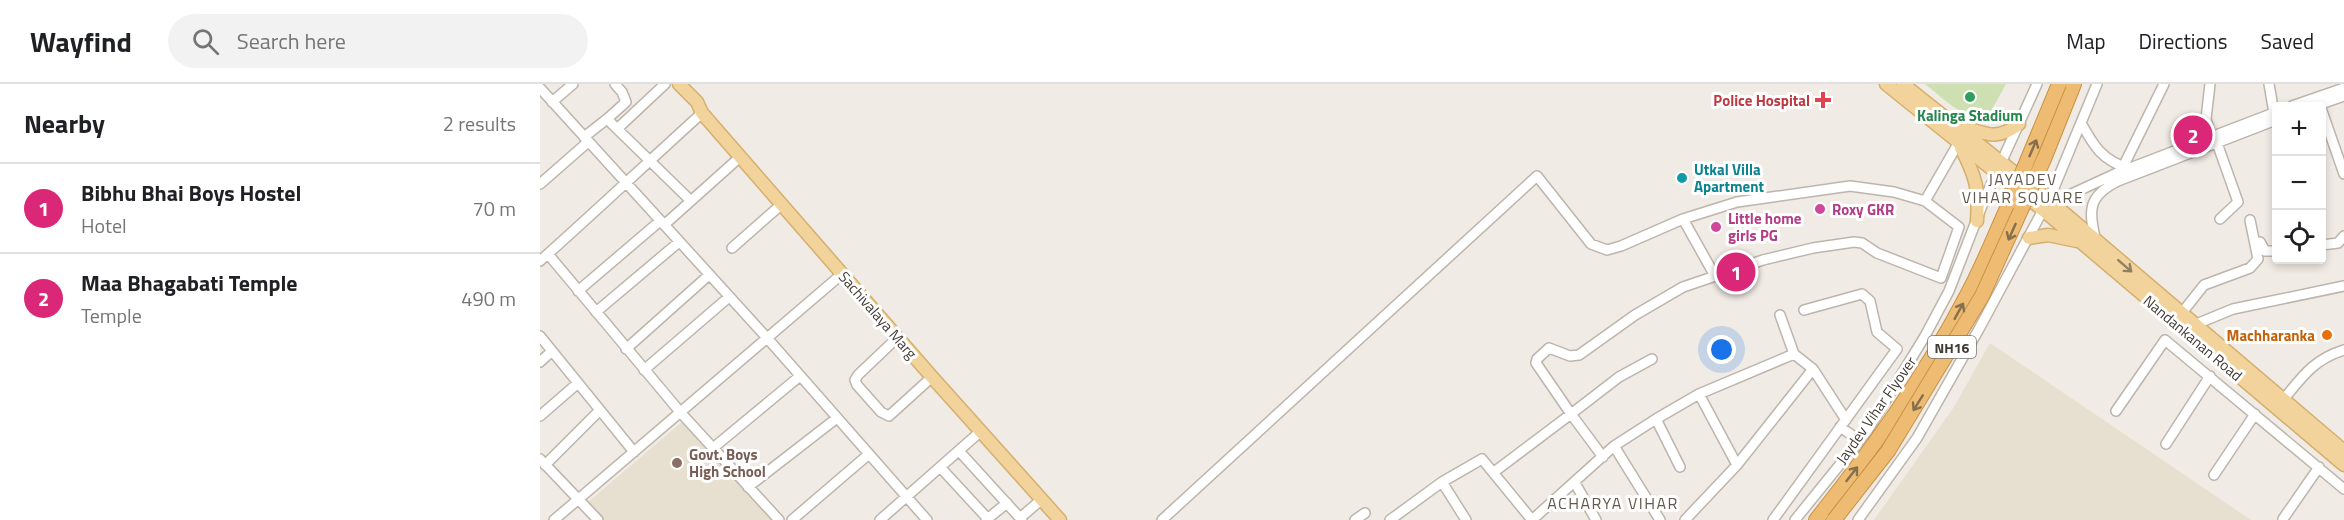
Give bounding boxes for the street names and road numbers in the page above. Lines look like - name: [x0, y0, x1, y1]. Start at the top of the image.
- street label: Sachivalaya Marg: [833, 266, 923, 364]
- street label: Nandankanan Road: [2138, 290, 2248, 386]
- road number: NH16: [1928, 336, 1976, 358]
- street label: Jaydev Vihar Flyover: [1830, 351, 1922, 469]

